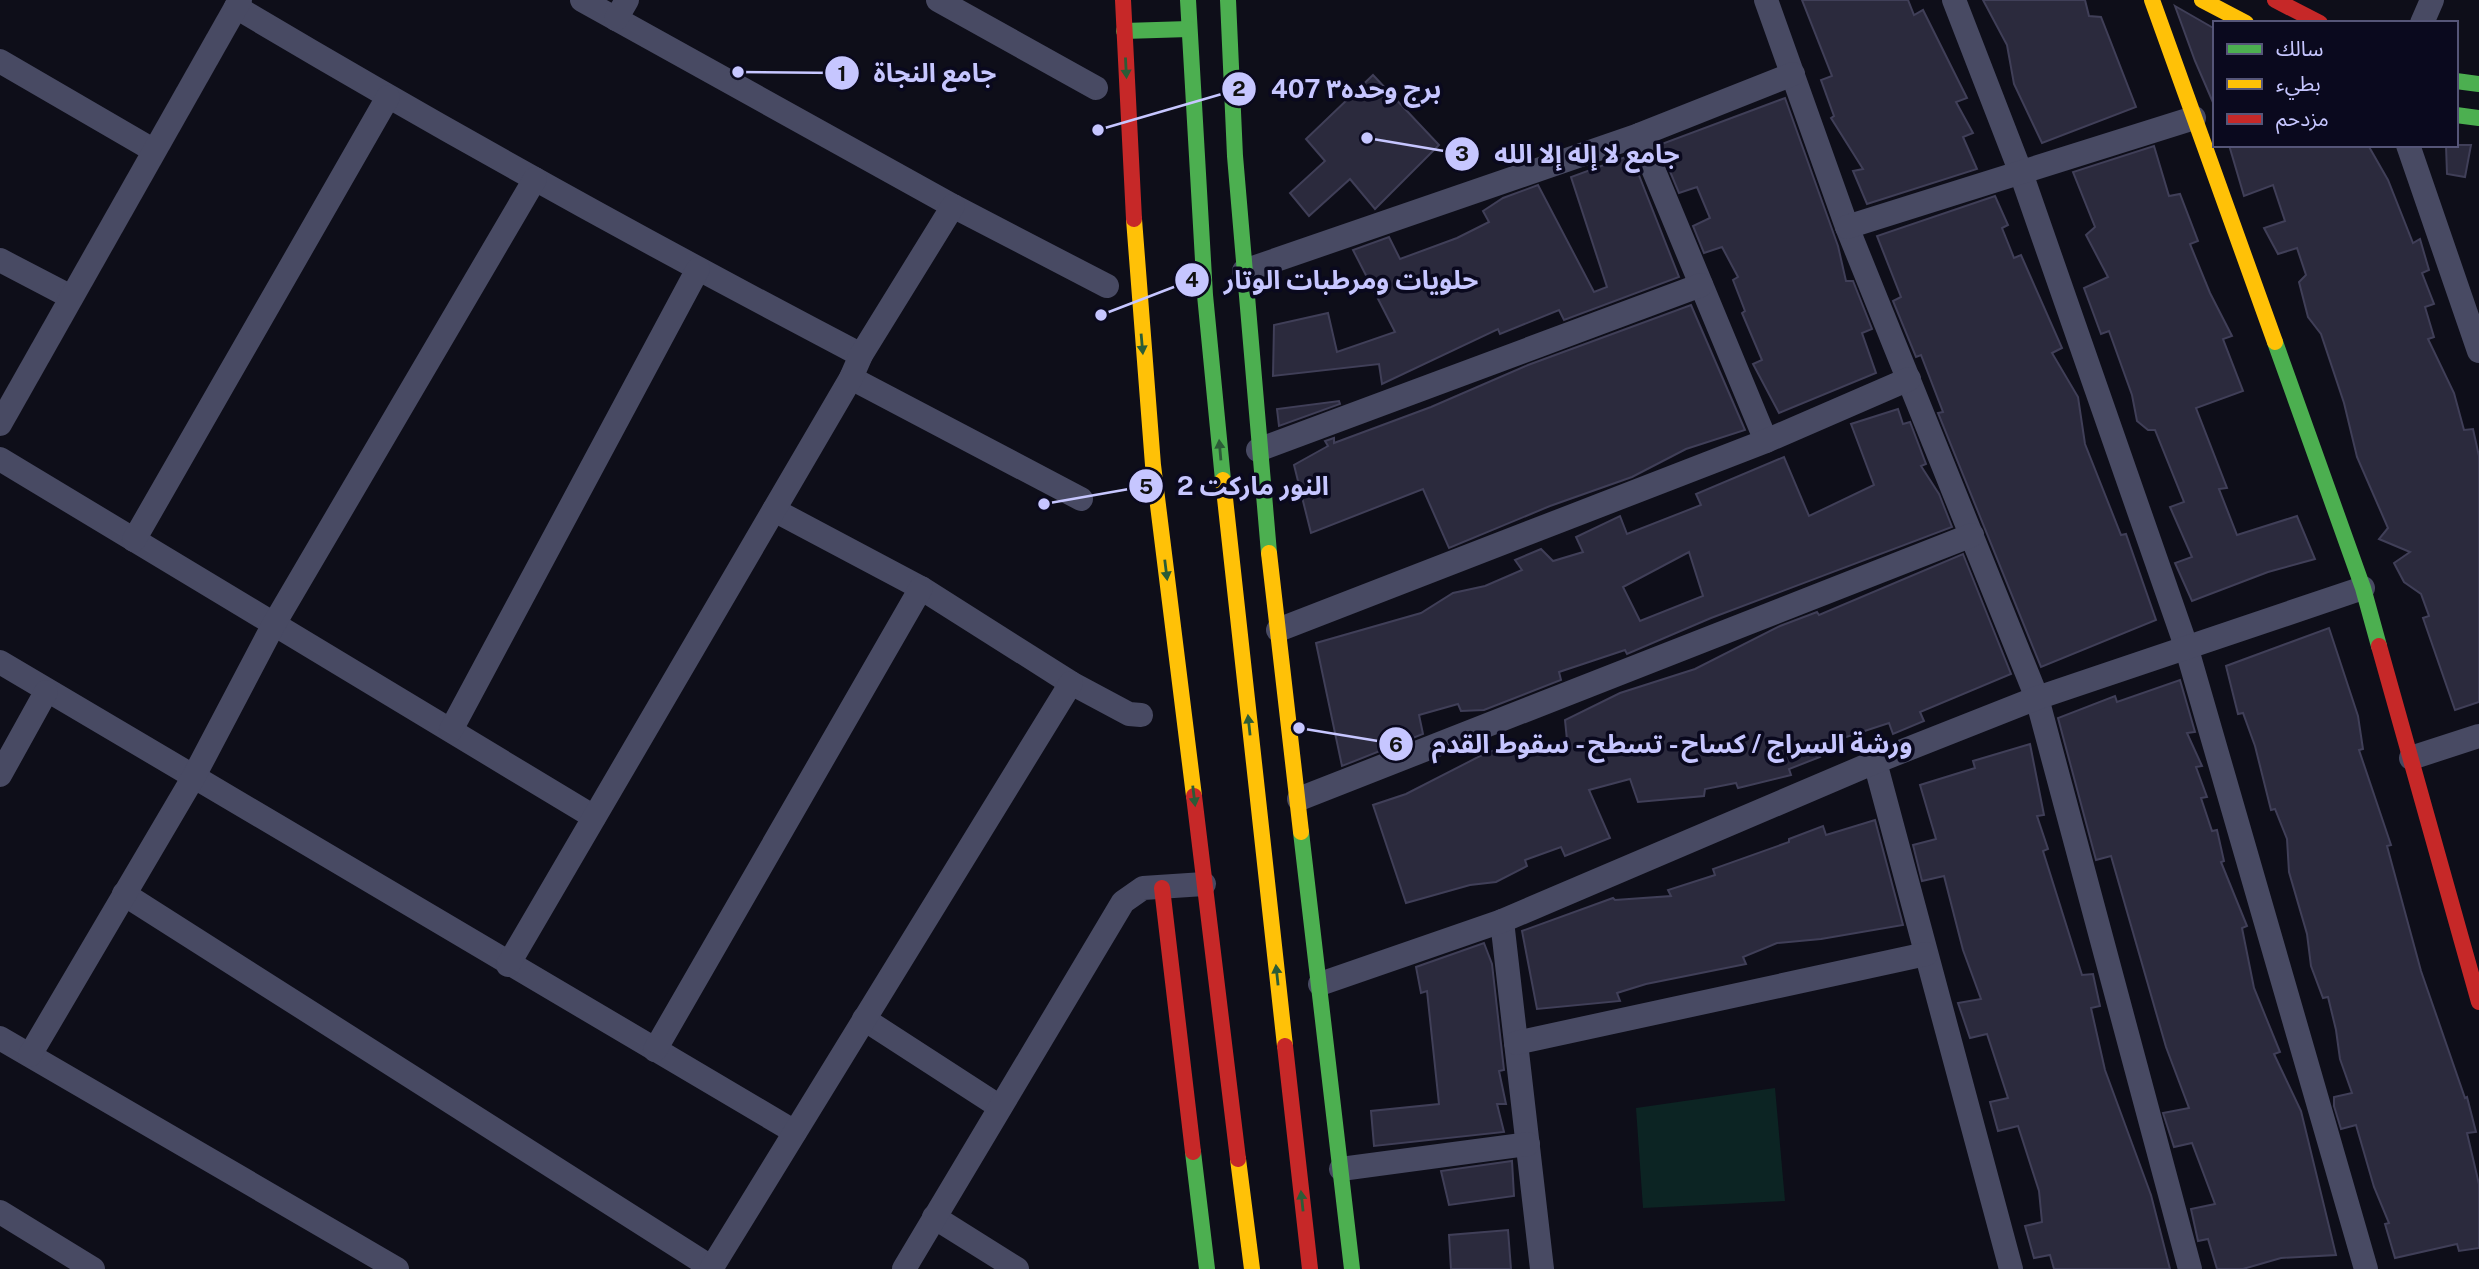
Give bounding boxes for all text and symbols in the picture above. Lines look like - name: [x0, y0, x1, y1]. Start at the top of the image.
- legend: [2213, 21, 2458, 147]
- text: سالك: [2276, 36, 2323, 61]
- callout: جامع النجاة: [825, 50, 1011, 97]
- text: جامع النجاة: [874, 57, 996, 92]
- one-way arrow: [1120, 57, 1131, 79]
- text: 1: [838, 61, 847, 86]
- callout: برج وحده٣ 407: [1222, 65, 1455, 112]
- text: بطيء: [2276, 71, 2321, 100]
- text: برج وحده٣ 407: [1271, 73, 1441, 108]
- text: 2: [1232, 76, 1246, 101]
- text: مزدحم: [2276, 106, 2329, 134]
- callout: جامع لا إله إلا الله: [1445, 130, 1693, 177]
- text: جامع لا إله إلا الله: [1494, 138, 1680, 173]
- text: 3: [1455, 141, 1469, 166]
- callout: حلويات ومرطبات الوتار: [1175, 256, 1492, 303]
- text: حلويات ومرطبات الوتار: [1223, 264, 1478, 295]
- text: 4: [1185, 267, 1199, 292]
- one-way arrow: [1137, 333, 1148, 355]
- one-way arrow: [1214, 438, 1225, 460]
- callout: النور ماركت 2: [1128, 463, 1343, 510]
- text: النور ماركت 2: [1177, 470, 1329, 501]
- text: 5: [1139, 474, 1153, 499]
- one-way arrow: [1161, 560, 1172, 582]
- one-way arrow: [1244, 713, 1255, 735]
- callout: ورشة السراج / كساح - تسطح - سقوط القدم: [1379, 721, 1929, 768]
- text: ورشة السراج / كساح - تسطح - سقوط القدم: [1432, 728, 1912, 764]
- text: 6: [1389, 732, 1403, 757]
- one-way arrow: [1188, 785, 1199, 807]
- one-way arrow: [1271, 964, 1282, 986]
- one-way arrow: [1296, 1190, 1307, 1212]

